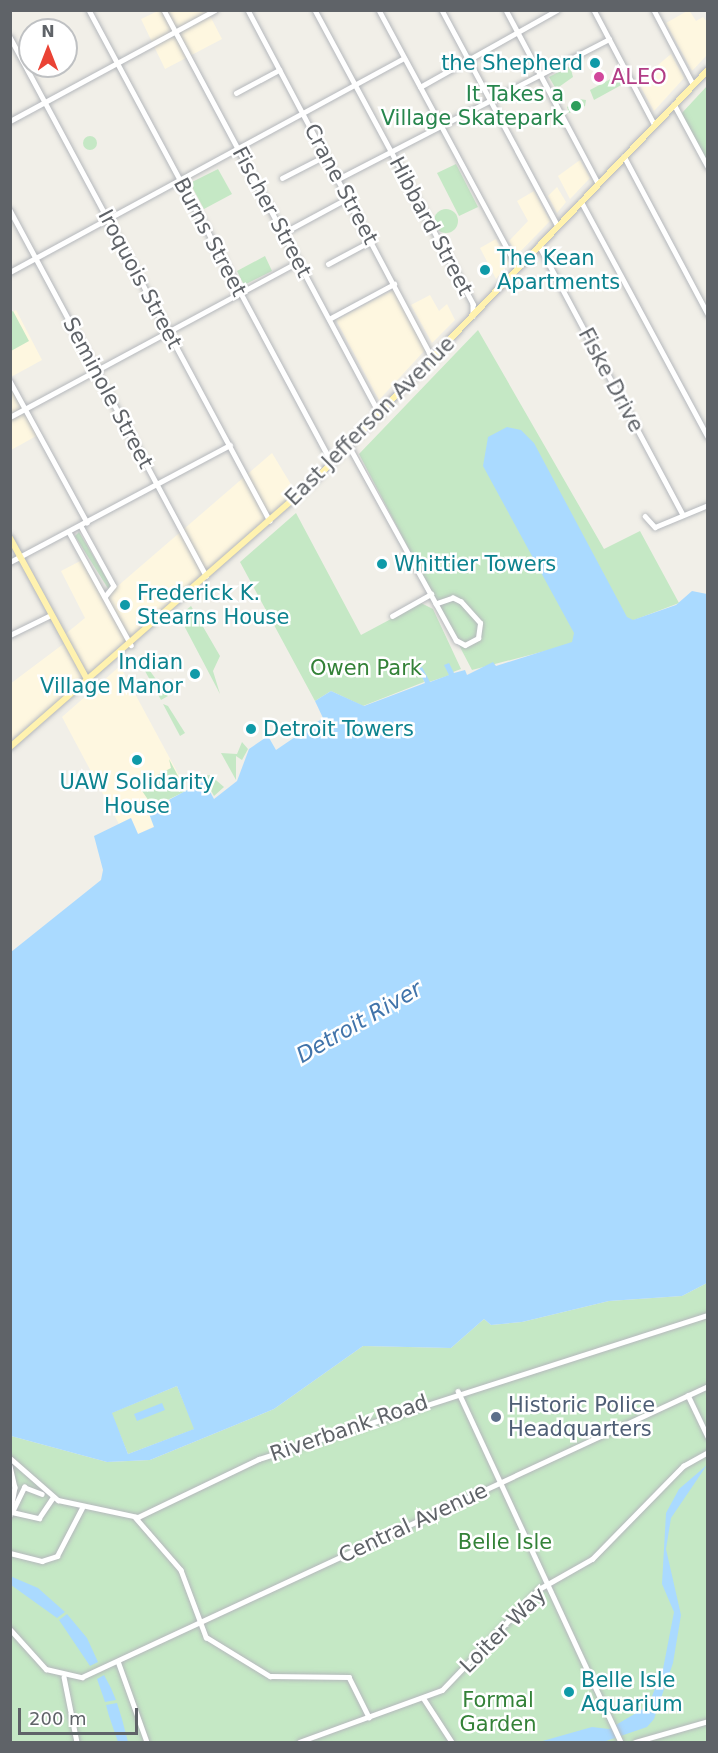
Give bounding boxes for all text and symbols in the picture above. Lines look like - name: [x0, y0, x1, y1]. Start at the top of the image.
- north arrow: [18, 18, 78, 78]
- text: N: [41, 22, 55, 41]
- place label: the Shepherd: [441, 50, 583, 76]
- marker: the Shepherd: [588, 56, 602, 70]
- place label: ALEO: [611, 64, 667, 90]
- marker: ALEO: [592, 70, 606, 84]
- place label: It Takes a Village Skatepark: [381, 81, 564, 131]
- marker: It Takes a Village Skatepark: [569, 99, 583, 113]
- street label: Crane Street: [299, 119, 383, 249]
- street label: Fischer Street: [227, 142, 317, 282]
- street label: Hibbard Street: [384, 152, 478, 300]
- street label: Burns Street: [168, 173, 252, 301]
- street label: Iroquois Street: [93, 205, 187, 353]
- place label: The Kean Apartments: [497, 245, 620, 295]
- marker: The Kean Apartments: [478, 263, 492, 277]
- street label: Seminole Street: [57, 313, 159, 473]
- street label: Fiske Drive: [573, 324, 649, 436]
- street label: East Jefferson Avenue: [280, 331, 460, 511]
- place label: Whittier Towers: [394, 551, 556, 577]
- marker: Whittier Towers: [375, 557, 389, 571]
- place label: Frederick K. Stearns House: [137, 580, 289, 630]
- marker: Frederick K. Stearns House: [118, 598, 132, 612]
- place label: Indian Village Manor: [40, 649, 183, 699]
- park label: Owen Park: [310, 655, 422, 681]
- marker: Indian Village Manor: [188, 667, 202, 681]
- place label: Detroit Towers: [263, 716, 414, 742]
- marker: Detroit Towers: [244, 722, 258, 736]
- marker: UAW Solidarity House: [130, 753, 144, 767]
- place label: UAW Solidarity House: [59, 769, 215, 819]
- water label: Detroit River: [292, 975, 426, 1069]
- street label: Riverbank Road: [267, 1389, 431, 1467]
- place label: Historic Police Headquarters: [508, 1392, 655, 1442]
- marker: Historic Police Headquarters: [489, 1410, 503, 1424]
- street label: Central Avenue: [335, 1478, 491, 1568]
- park label: Belle Isle: [458, 1529, 552, 1555]
- street label: Loiter Way: [455, 1582, 551, 1678]
- place label: Belle Isle Aquarium: [581, 1667, 683, 1717]
- marker: Belle Isle Aquarium: [562, 1685, 576, 1699]
- park label: Formal Garden: [460, 1687, 536, 1737]
- scale bar: [21, 1696, 141, 1734]
- text: 200 m: [29, 1708, 87, 1729]

